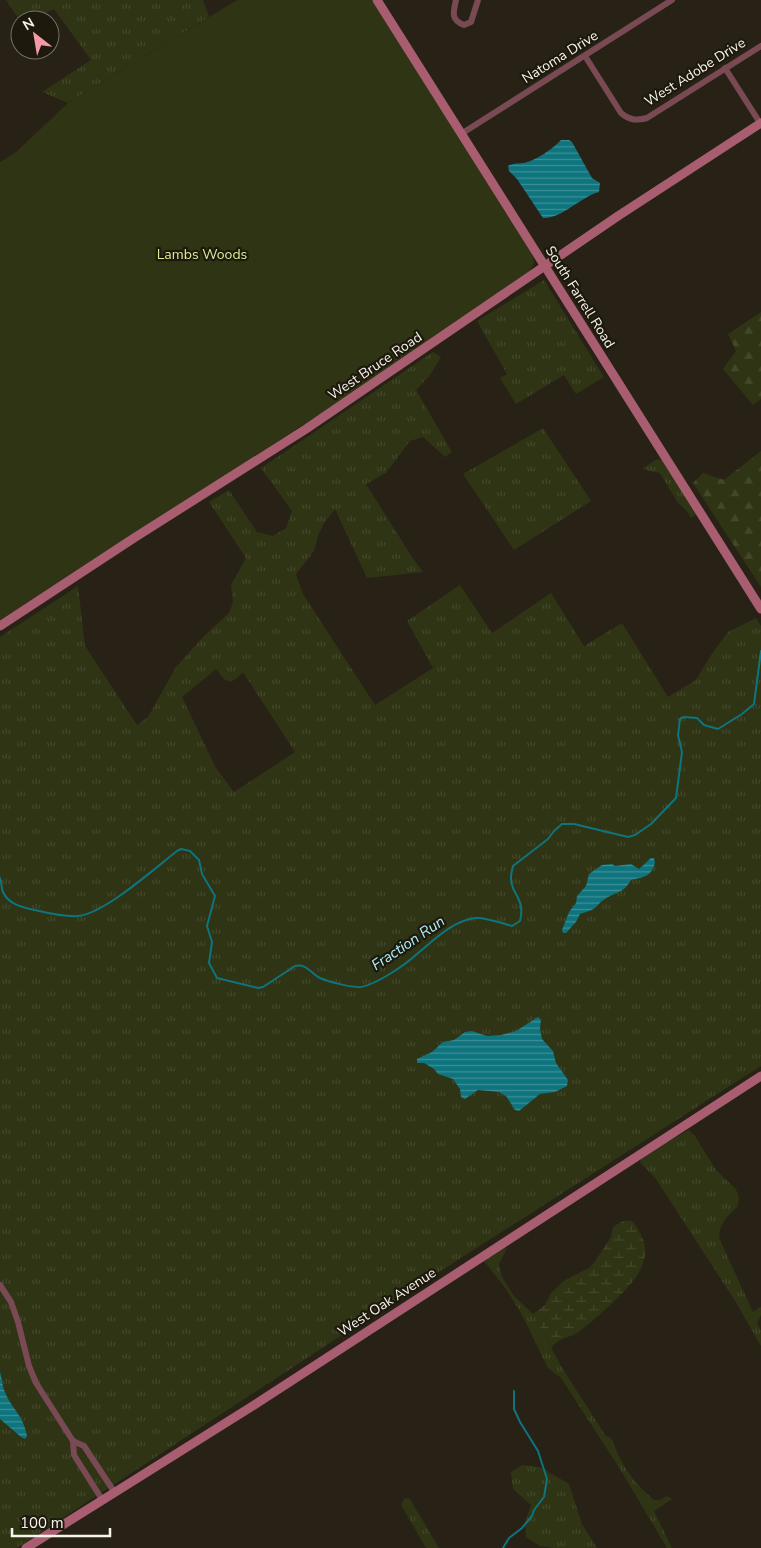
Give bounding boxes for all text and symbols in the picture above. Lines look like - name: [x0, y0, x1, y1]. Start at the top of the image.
- north arrow: [10, 10, 60, 60]
- text: N: [19, 13, 38, 35]
- street label: Natoma Drive: [518, 26, 602, 88]
- street label: West Adobe Drive: [641, 33, 749, 111]
- street label: South Farrell Road: [541, 242, 619, 352]
- park label: Lambs Woods: [157, 245, 248, 264]
- street label: West Bruce Road: [324, 328, 426, 404]
- water label: Fraction Run: [367, 911, 449, 975]
- street label: West Oak Avenue: [334, 1263, 440, 1341]
- scale bar: [12, 1506, 110, 1538]
- text: 100 m: [20, 1513, 64, 1533]

